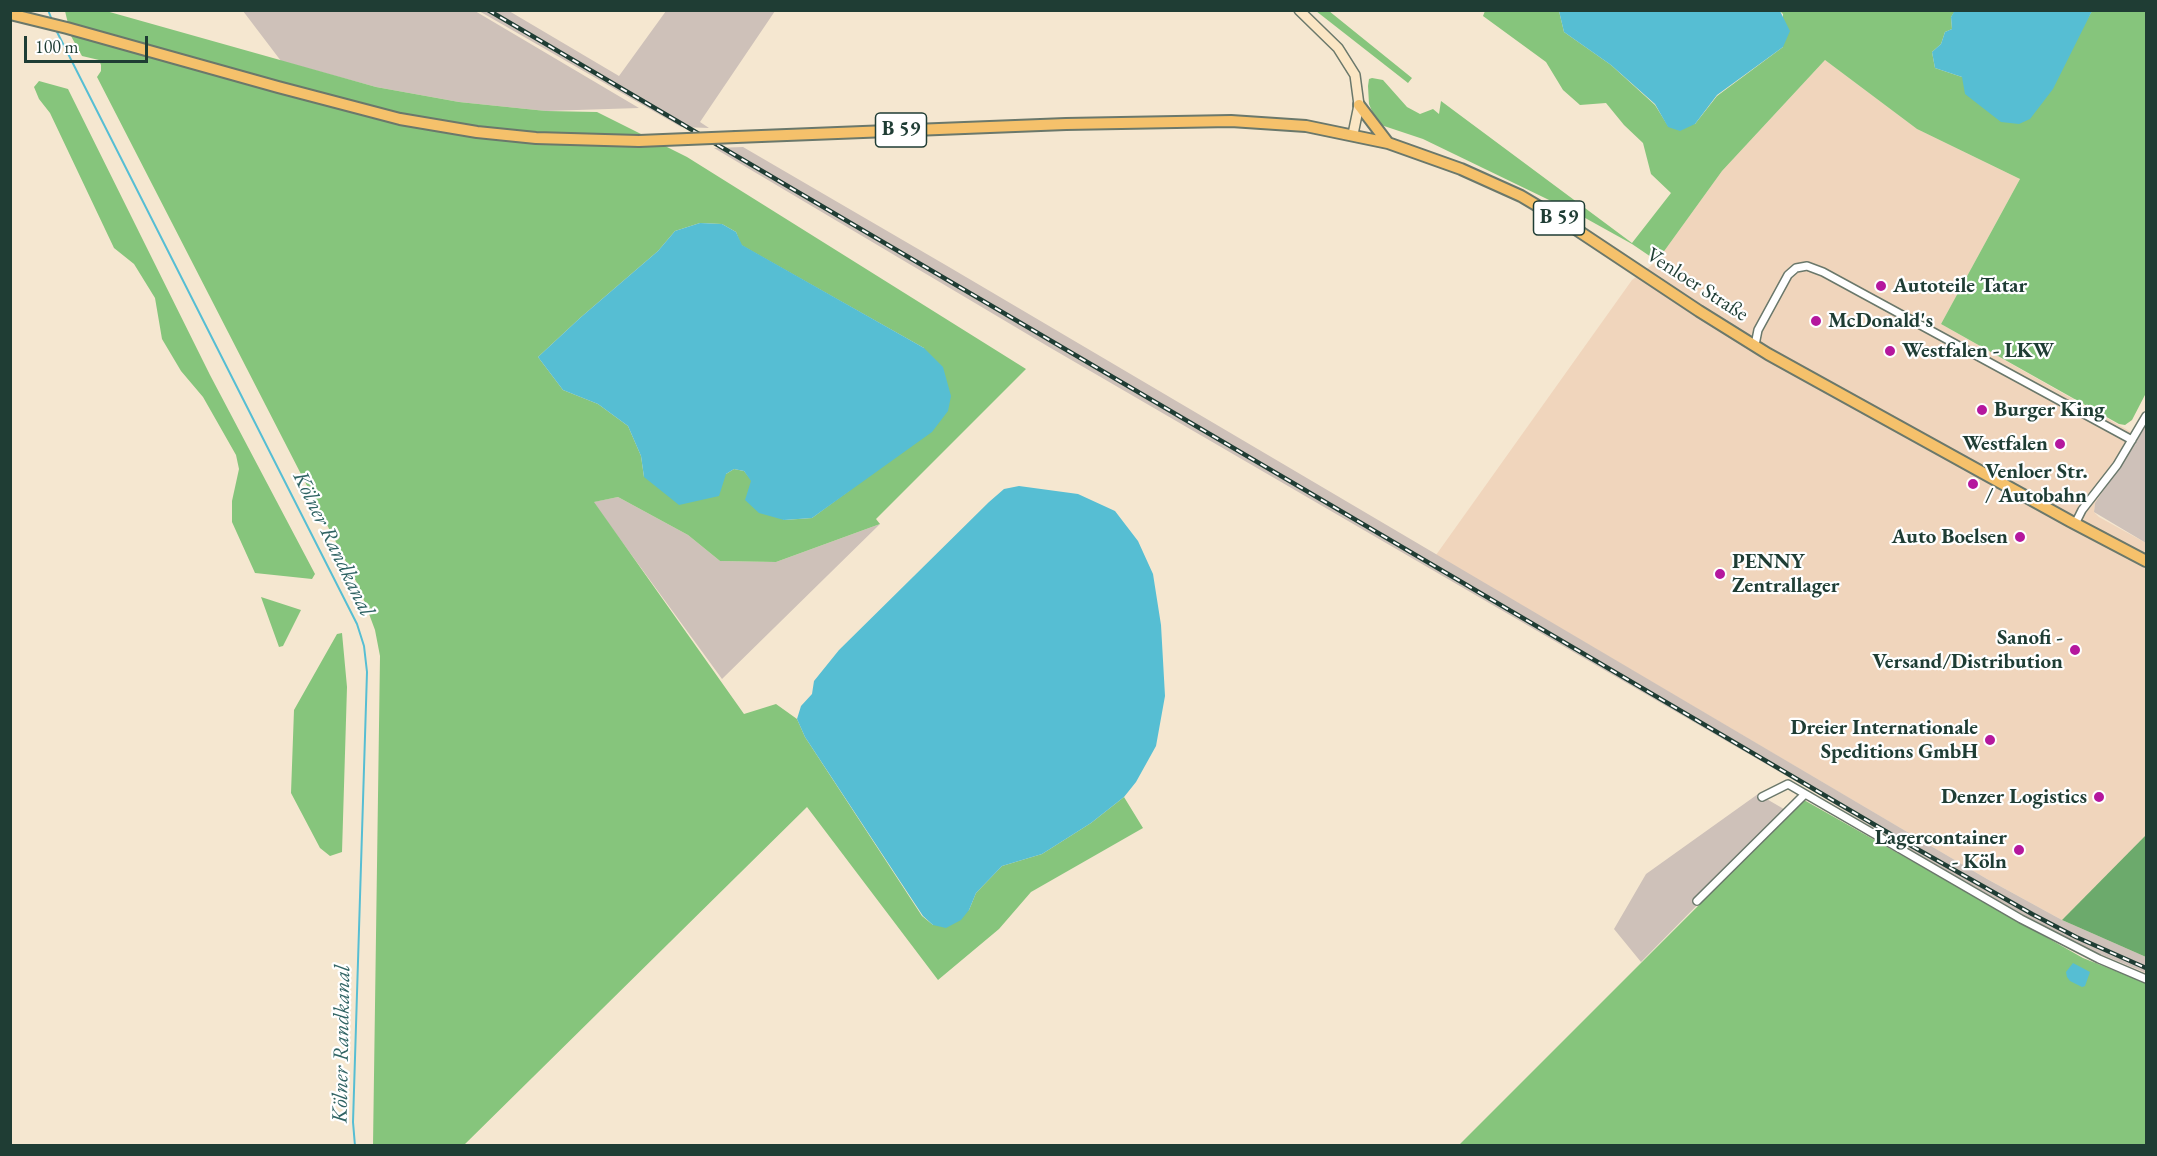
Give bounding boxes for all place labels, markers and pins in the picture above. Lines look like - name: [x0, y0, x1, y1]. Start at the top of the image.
- place label: Autoteile Tatar: [1893, 273, 2027, 299]
- marker: Autoteile Tatar: [1874, 279, 1888, 293]
- place label: McDonald's: [1828, 308, 1933, 334]
- marker: McDonald's: [1809, 314, 1823, 328]
- place label: Westfalen - LKW: [1902, 338, 2054, 364]
- marker: Westfalen - LKW: [1883, 344, 1897, 358]
- place label: Burger King: [1994, 397, 2105, 423]
- marker: Burger King: [1975, 403, 1989, 417]
- place label: Westfalen: [1962, 431, 2048, 457]
- marker: Westfalen: [2053, 437, 2067, 451]
- place label: Venloer Str. / Autobahn: [1985, 459, 2088, 509]
- marker: Venloer Str. / Autobahn: [1966, 477, 1980, 491]
- place label: Auto Boelsen: [1891, 524, 2008, 550]
- marker: Auto Boelsen: [2013, 530, 2027, 544]
- place label: PENNY Zentrallager: [1732, 549, 1840, 599]
- marker: PENNY Zentrallager: [1713, 567, 1727, 581]
- place label: Sanofi - Versand/Distribution: [1872, 625, 2063, 675]
- marker: Sanofi - Versand/Distribution: [2068, 643, 2082, 657]
- place label: Dreier Internationale Speditions GmbH: [1790, 715, 1978, 765]
- marker: Dreier Internationale Speditions GmbH: [1983, 733, 1997, 747]
- place label: Denzer Logistics: [1941, 784, 2087, 810]
- marker: Denzer Logistics: [2092, 790, 2106, 804]
- place label: Lagercontainer - Köln: [1875, 825, 2007, 875]
- marker: Lagercontainer - Köln: [2012, 843, 2026, 857]

